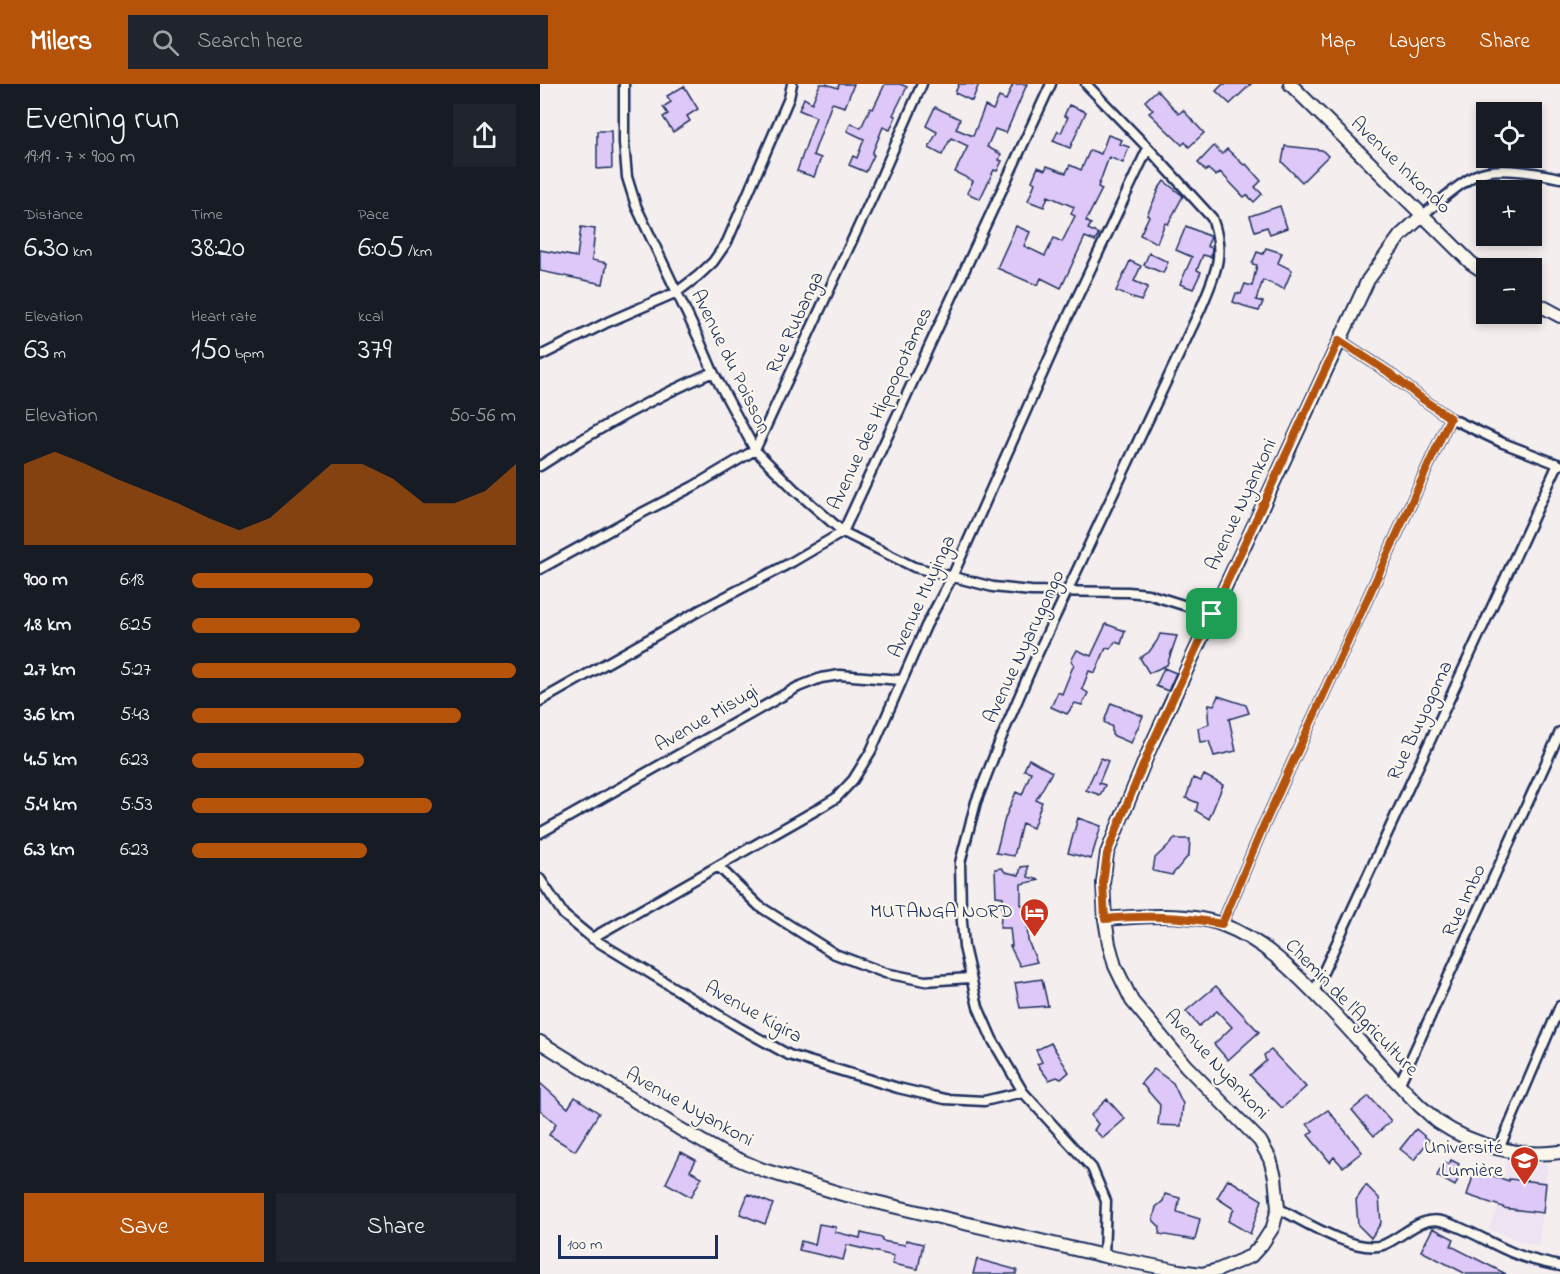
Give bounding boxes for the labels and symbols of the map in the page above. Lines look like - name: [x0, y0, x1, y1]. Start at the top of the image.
- street label: Avenue Inkondo: [1343, 110, 1457, 222]
- street label: Rue Rubanga: [760, 267, 833, 379]
- street label: Avenue du Poisson: [682, 285, 778, 439]
- street label: Avenue des Hippopotames: [821, 303, 941, 515]
- street label: Avenue Nyankoni: [1199, 434, 1285, 576]
- street label: Avenue Muyinga: [882, 531, 965, 664]
- street label: Avenue Nyarugongo: [977, 565, 1074, 729]
- pin: [1186, 588, 1237, 639]
- street label: Rue Buyogoma: [1381, 656, 1462, 786]
- street label: Avenue Misugi: [650, 678, 764, 761]
- street label: Rue Imbo: [1435, 860, 1495, 942]
- hotel icon: MUTANGA NORD: [1018, 896, 1050, 938]
- place label: MUTANGA NORD: [870, 898, 1013, 927]
- street label: Chemin de l'Agriculture: [1277, 932, 1425, 1084]
- street label: Avenue Kigira: [698, 974, 807, 1053]
- street label: Avenue Nyankoni: [1157, 1003, 1275, 1127]
- street label: Avenue Nyankoni: [620, 1061, 758, 1155]
- place label: Université Lumière: [1424, 1134, 1503, 1186]
- school or university icon: Université Lumière: [1508, 1144, 1540, 1186]
- scale bar: [558, 1232, 718, 1260]

